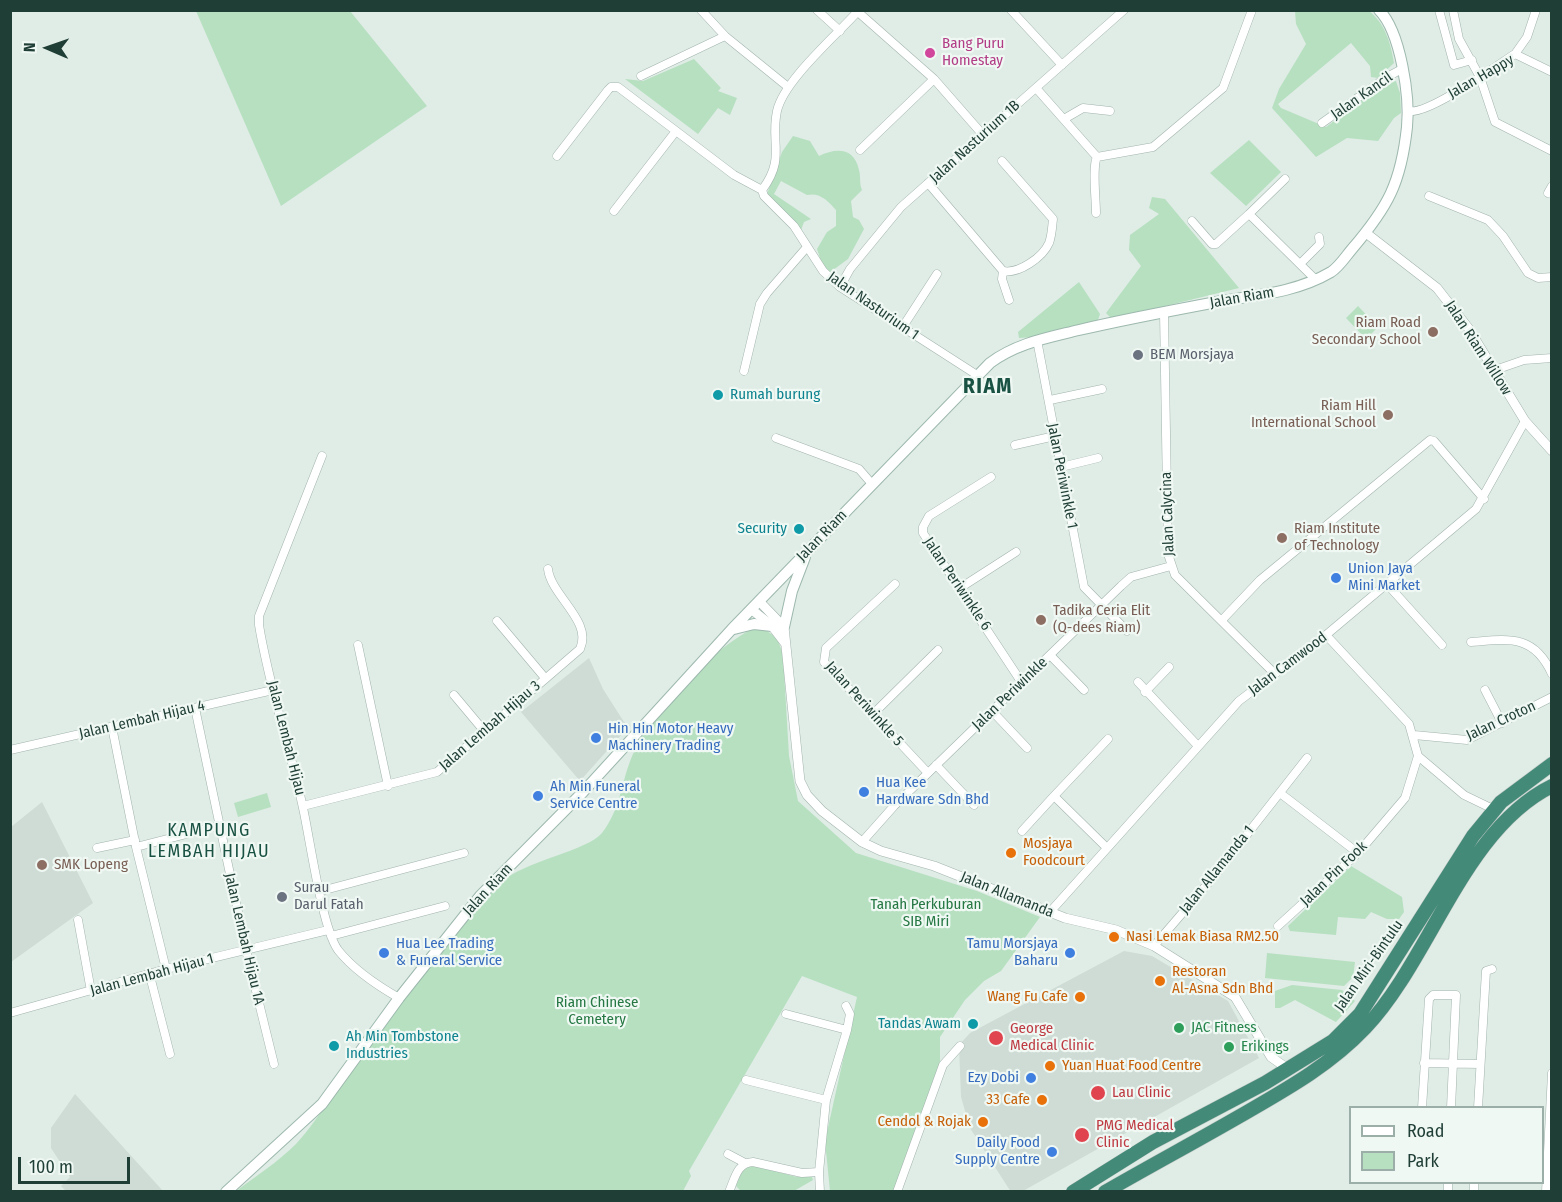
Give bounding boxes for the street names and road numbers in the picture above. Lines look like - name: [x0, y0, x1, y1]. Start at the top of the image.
- street label: Jalan Happy: [1445, 51, 1517, 103]
- street label: Jalan Kancil: [1328, 68, 1396, 124]
- street label: Jalan Nasturium 1B: [926, 97, 1024, 187]
- street label: Jalan Nasturium 1: [824, 268, 922, 344]
- street label: Jalan Riam: [1209, 284, 1275, 312]
- street label: Jalan Riam Willow: [1441, 297, 1515, 399]
- street label: Jalan Periwinkle 1: [1043, 422, 1081, 530]
- street label: Jalan Calycina: [1158, 471, 1178, 557]
- street label: Jalan Riam: [793, 506, 851, 566]
- street label: Jalan Periwinkle 6: [919, 534, 995, 634]
- street label: Jalan Camwood: [1245, 629, 1331, 699]
- street label: Jalan Periwinkle: [969, 654, 1051, 734]
- street label: Jalan Periwinkle 5: [821, 658, 907, 750]
- street label: Jalan Lembah Hijau 3: [436, 677, 544, 775]
- street label: Jalan Lembah Hijau: [263, 679, 309, 797]
- street label: Jalan Lembah Hijau 4: [77, 697, 207, 743]
- street label: Jalan Croton: [1463, 697, 1539, 745]
- street label: Jalan Allamanda 1: [1176, 822, 1258, 918]
- street label: Jalan Pin Fook: [1297, 838, 1371, 910]
- street label: Jalan Riam: [459, 860, 517, 920]
- street label: Jalan Allamanda: [958, 868, 1056, 922]
- street label: Jalan Lembah Hijau 1A: [220, 871, 268, 1007]
- street label: Jalan Miri-Bintulu: [1331, 917, 1407, 1015]
- street label: Jalan Lembah Hijau 1: [88, 950, 216, 1000]

